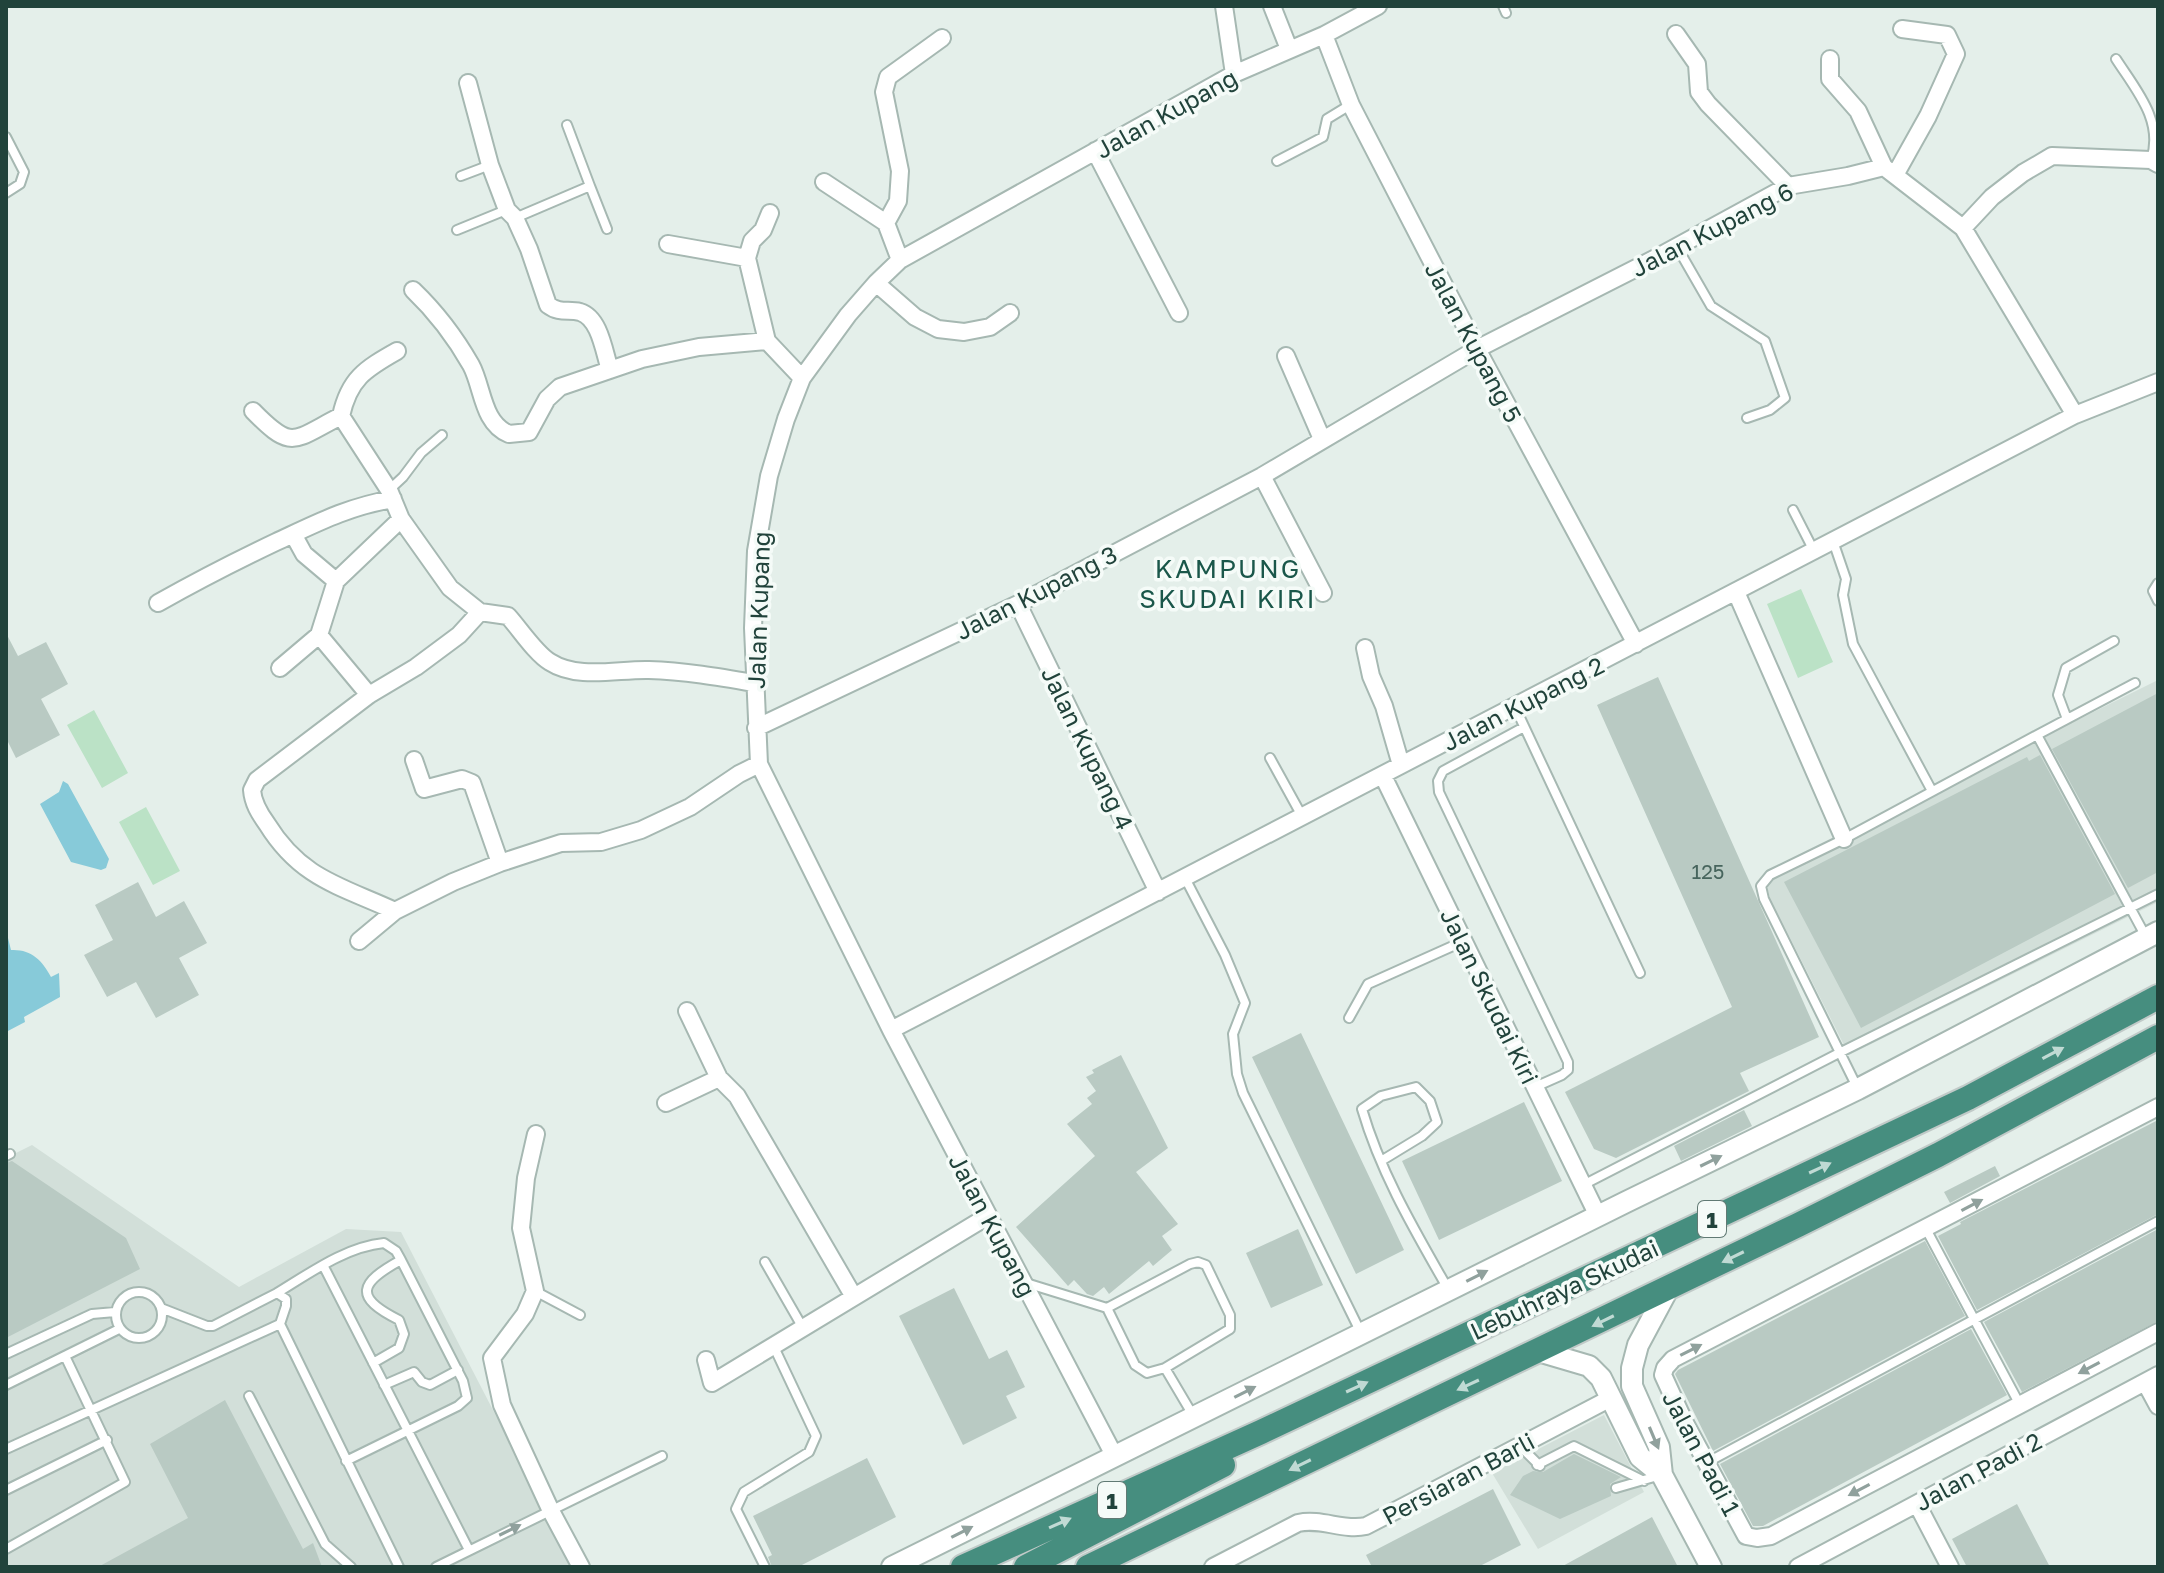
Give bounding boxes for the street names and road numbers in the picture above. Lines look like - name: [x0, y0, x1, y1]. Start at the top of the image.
- street label: Jalan Kupang: [1090, 62, 1242, 164]
- street label: Jalan Kupang 6: [1626, 176, 1798, 282]
- street label: Jalan Kupang 5: [1420, 257, 1528, 427]
- street label: Jalan Kupang: [741, 531, 775, 689]
- street label: Jalan Kupang 3: [950, 539, 1122, 645]
- street label: Jalan Kupang 2: [1437, 650, 1609, 756]
- street label: Jalan Kupang 4: [1036, 662, 1140, 834]
- street label: Jalan Skudai Kiri: [1435, 903, 1545, 1089]
- street label: Jalan Kupang: [943, 1149, 1043, 1301]
- road number: 1: [1698, 1201, 1726, 1237]
- street label: Lebuhraya Skudai: [1465, 1233, 1663, 1345]
- street label: Jalan Padi 1: [1657, 1386, 1747, 1520]
- street label: Persiaran Barli: [1377, 1426, 1539, 1530]
- street label: Jalan Padi 2: [1910, 1426, 2046, 1516]
- road number: 1: [1098, 1482, 1126, 1518]

